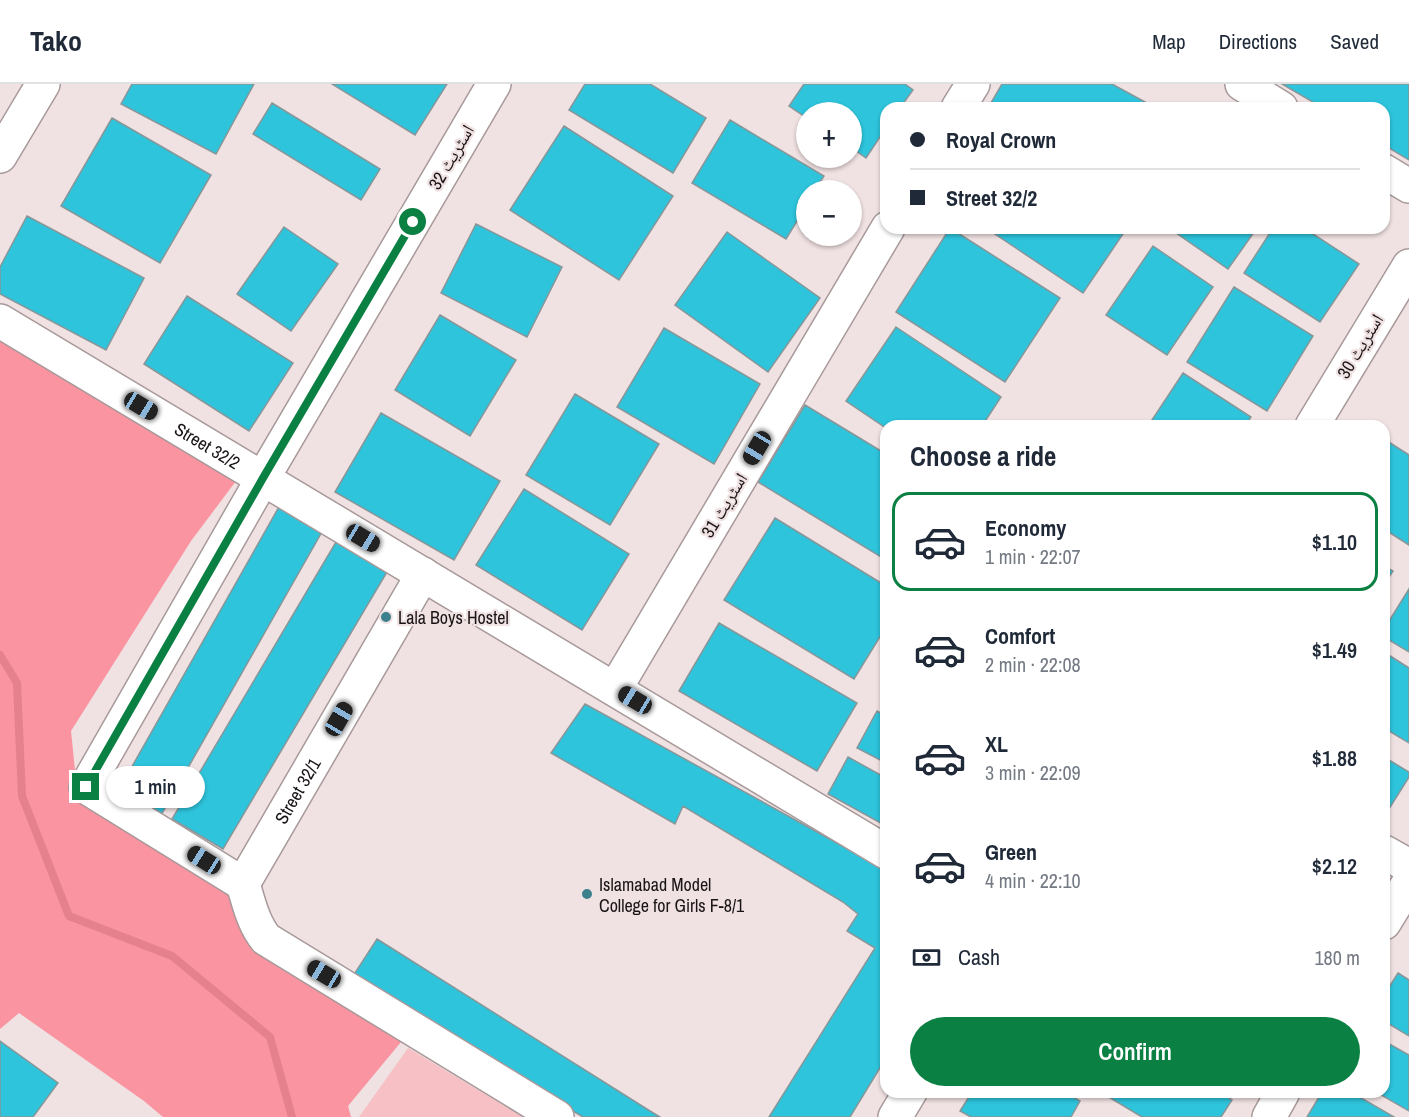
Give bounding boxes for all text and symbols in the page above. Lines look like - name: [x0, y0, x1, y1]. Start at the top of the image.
- text: Tako: [30, 22, 82, 60]
- text: Map: [1152, 27, 1186, 56]
- text: Directions: [1219, 27, 1297, 56]
- text: Saved: [1330, 27, 1379, 56]
- map controls: [796, 102, 862, 246]
- button: +: [796, 102, 862, 168]
- street label: اسٹریٹ 32: [422, 120, 480, 194]
- text: Royal Crown: [946, 125, 1056, 155]
- button: −: [796, 180, 862, 246]
- text: Street 32/2: [946, 183, 1037, 213]
- route start: [399, 208, 426, 235]
- street label: اسٹریٹ 30: [1331, 309, 1389, 383]
- car: [121, 389, 161, 423]
- street label: Street 32/2: [170, 416, 245, 475]
- car: [740, 428, 774, 468]
- text: Choose a ride: [910, 438, 1056, 474]
- street label: اسٹریٹ 31: [695, 468, 753, 542]
- text: Economy: [985, 513, 1066, 543]
- icon: car: [913, 515, 967, 569]
- car: [343, 521, 383, 555]
- text: $1.10: [1312, 527, 1357, 557]
- text: 1 min · 22:07: [985, 543, 1081, 570]
- place label: Lala Boys Hostel: [398, 605, 509, 630]
- marker: Lala Boys Hostel: [379, 610, 393, 624]
- text: Comfort: [985, 621, 1055, 651]
- icon: car: [913, 623, 967, 677]
- text: $1.49: [1312, 635, 1357, 665]
- text: 2 min · 22:08: [985, 651, 1081, 678]
- car: [615, 683, 655, 717]
- car: [322, 699, 356, 739]
- text: XL: [985, 729, 1008, 759]
- icon: car: [913, 731, 967, 785]
- text: $1.88: [1312, 743, 1357, 773]
- street label: Street 32/1: [268, 752, 327, 828]
- text: 3 min · 22:09: [985, 759, 1081, 786]
- callout: 1 min: [107, 766, 206, 808]
- route end: [72, 773, 99, 800]
- text: 1 min: [134, 773, 177, 800]
- text: Green: [985, 837, 1037, 867]
- icon: car: [913, 839, 967, 893]
- car: [184, 843, 224, 877]
- text: $2.12: [1312, 851, 1357, 881]
- text: 4 min · 22:10: [985, 867, 1081, 894]
- place label: Islamabad Model College for Girls F-8/1: [599, 872, 745, 918]
- marker: Islamabad Model College for Girls F-8/1: [580, 887, 594, 901]
- icon: cash: [910, 941, 943, 974]
- text: Cash: [958, 942, 1000, 972]
- text: 180 m: [1314, 944, 1360, 971]
- car: [304, 957, 344, 991]
- button: Confirm: [910, 1017, 1360, 1086]

